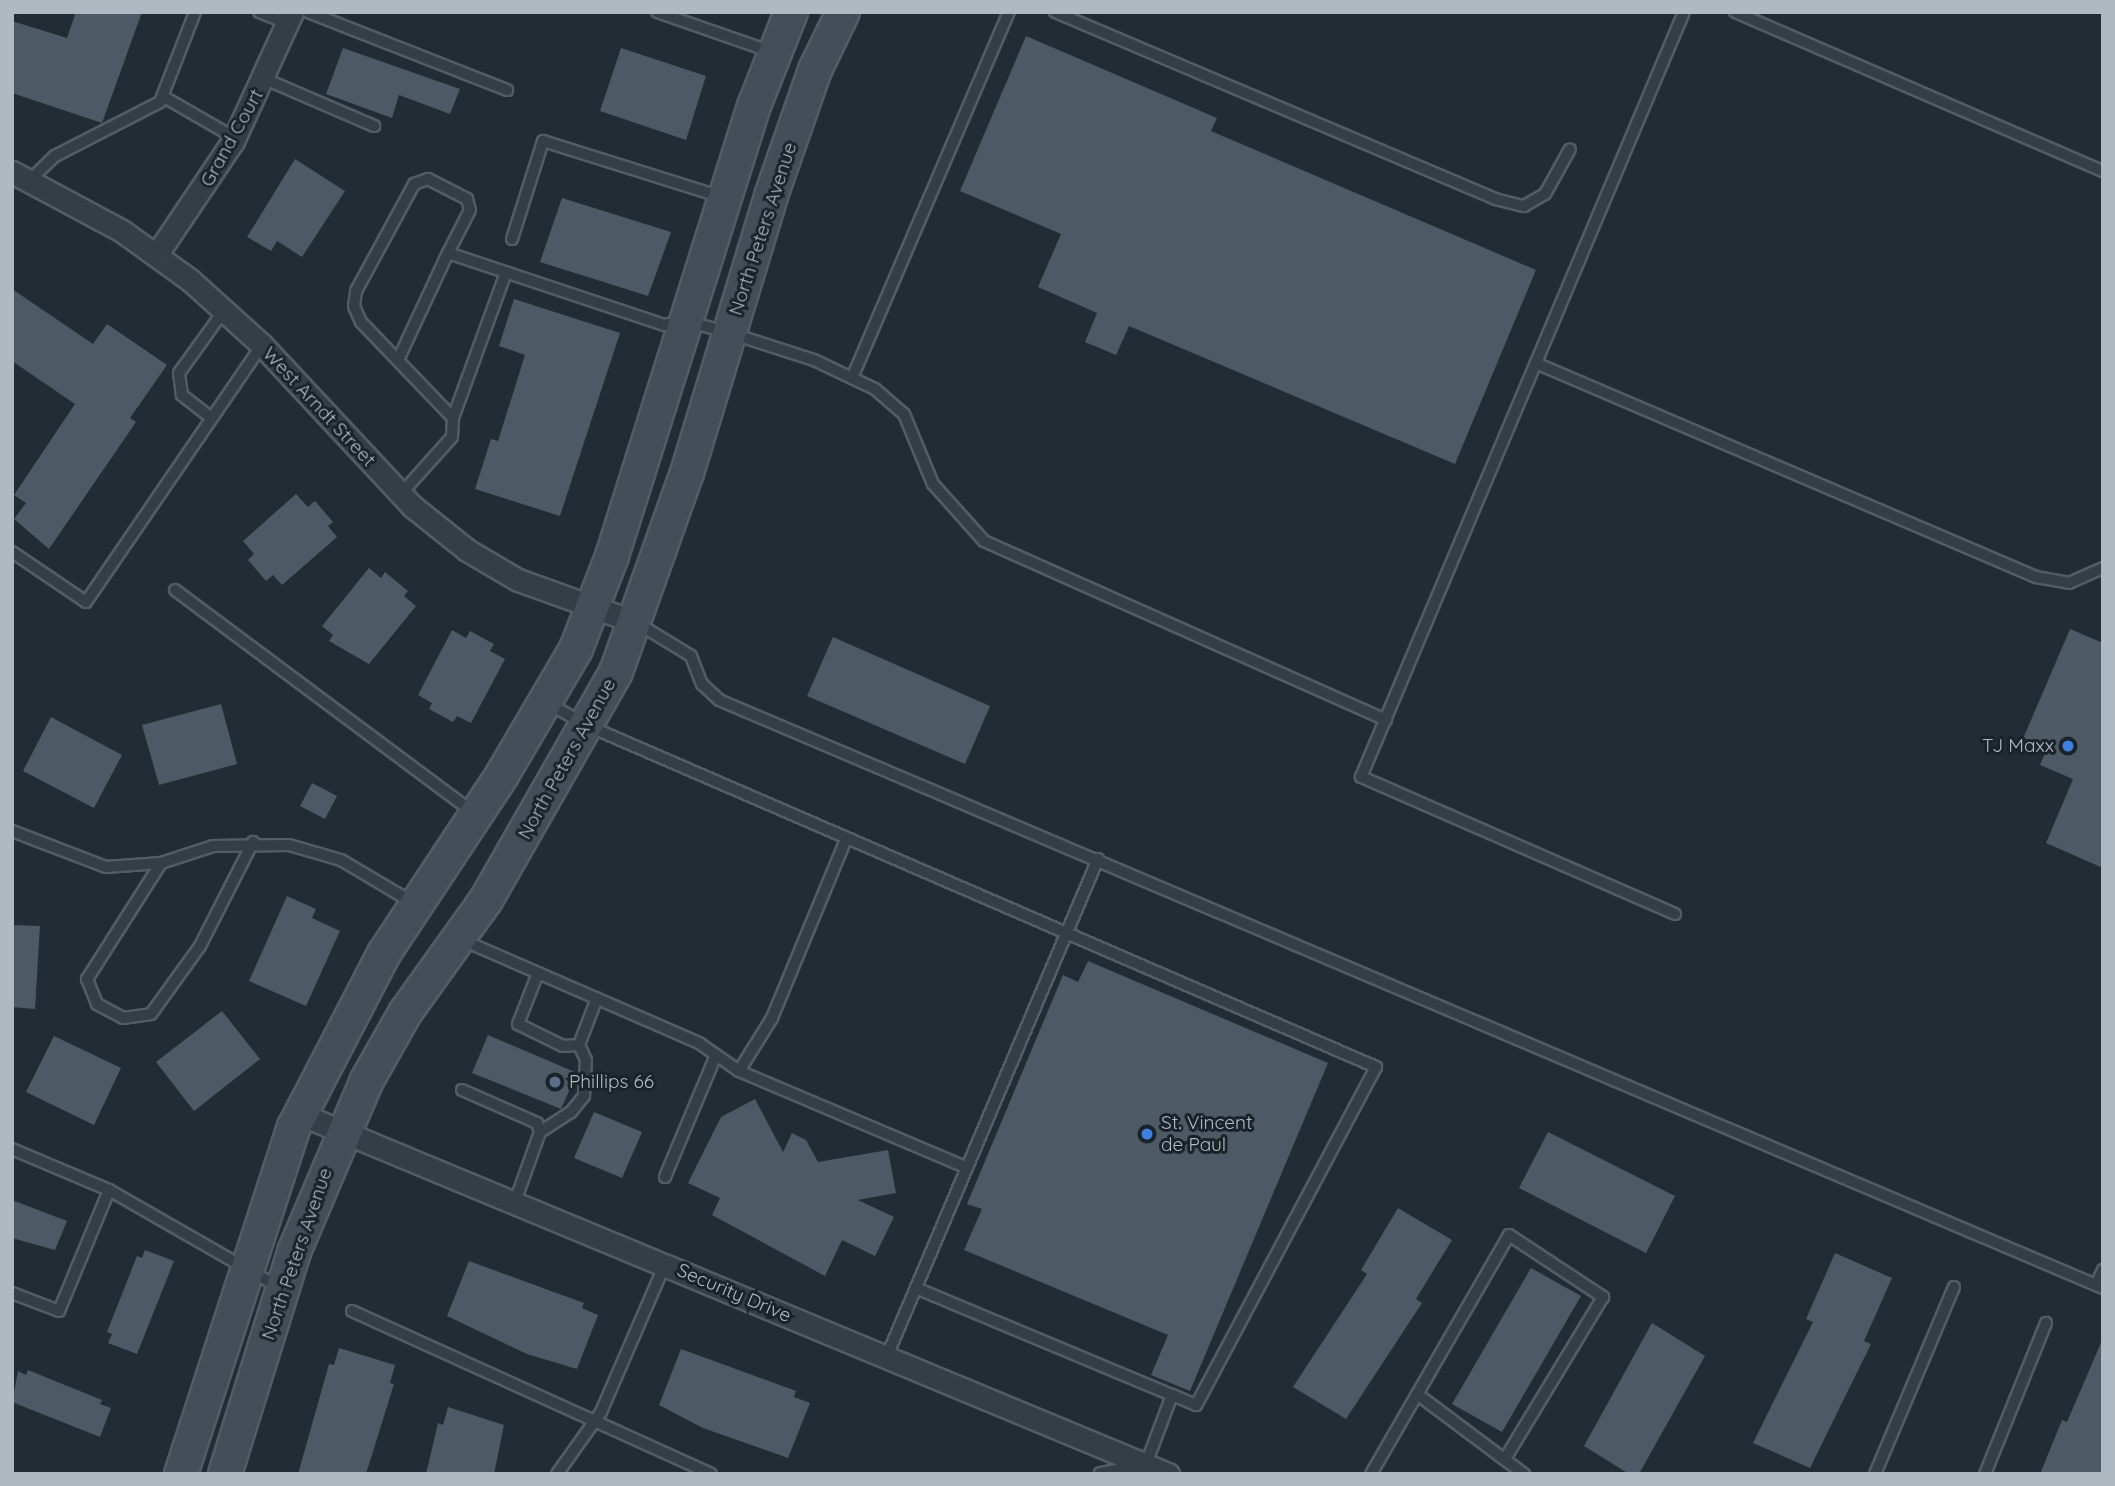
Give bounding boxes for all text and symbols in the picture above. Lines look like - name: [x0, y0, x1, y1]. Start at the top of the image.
- street label: Grand Court: [196, 85, 268, 191]
- street label: North Peters Avenue: [724, 140, 802, 318]
- street label: West Arndt Street: [258, 343, 380, 471]
- street label: North Peters Avenue: [513, 675, 621, 843]
- place label: TJ Maxx: [1982, 735, 2054, 757]
- marker: TJ Maxx: [2060, 738, 2076, 754]
- place label: Phillips 66: [569, 1071, 654, 1093]
- marker: Phillips 66: [547, 1074, 563, 1090]
- place label: St. Vincent de Paul: [1161, 1112, 1252, 1156]
- marker: St. Vincent de Paul: [1139, 1126, 1155, 1142]
- street label: North Peters Avenue: [257, 1165, 337, 1343]
- street label: Security Drive: [674, 1259, 794, 1327]

